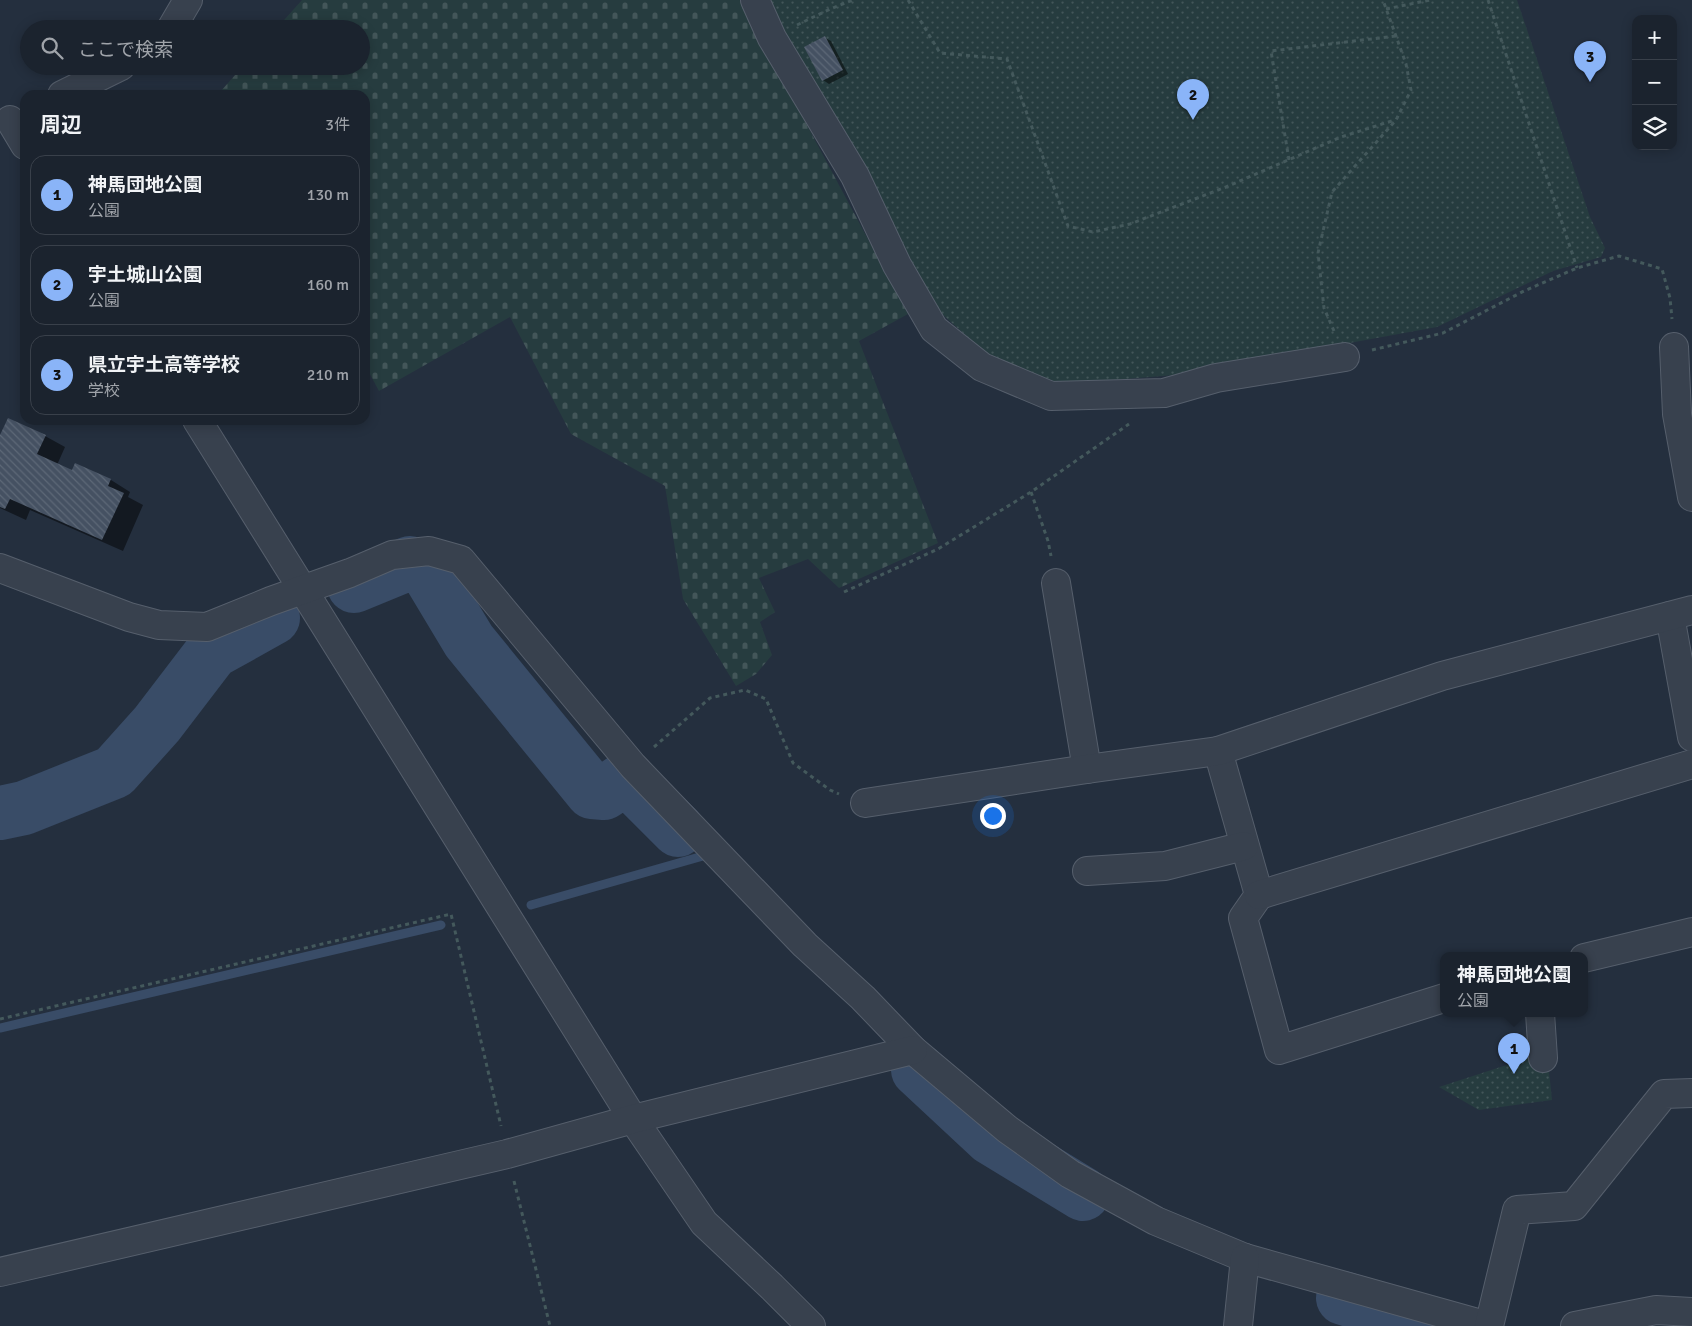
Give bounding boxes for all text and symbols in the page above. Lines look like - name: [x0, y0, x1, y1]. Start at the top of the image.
- map controls: [1632, 15, 1677, 150]
- button: +: [1632, 15, 1677, 60]
- search box: [20, 20, 370, 75]
- icon: search: [38, 34, 66, 62]
- text: ここで検索: [78, 38, 173, 62]
- pin: 3: [1574, 41, 1606, 82]
- button: −: [1632, 60, 1677, 105]
- pin: 2: [1177, 79, 1209, 120]
- button: layers: [1632, 105, 1677, 150]
- text: 周辺: [40, 112, 82, 138]
- text: 3件: [325, 115, 350, 135]
- text: 神馬団地公園: [88, 173, 202, 197]
- text: 1: [53, 185, 61, 205]
- text: 130 m: [307, 185, 349, 205]
- text: 公園: [88, 201, 120, 221]
- text: 宇土城山公園: [88, 263, 202, 287]
- text: 2: [53, 275, 61, 295]
- text: 160 m: [307, 275, 349, 295]
- text: 公園: [88, 291, 120, 311]
- text: 県立宇土高等学校: [88, 353, 240, 377]
- text: 3: [53, 365, 61, 385]
- text: 210 m: [307, 365, 349, 385]
- text: 学校: [88, 381, 120, 401]
- your location: [980, 803, 1006, 829]
- popup: [1440, 952, 1588, 1017]
- text: 神馬団地公園: [1457, 963, 1571, 987]
- text: 公園: [1457, 991, 1489, 1011]
- pin: 1: [1498, 1033, 1530, 1074]

